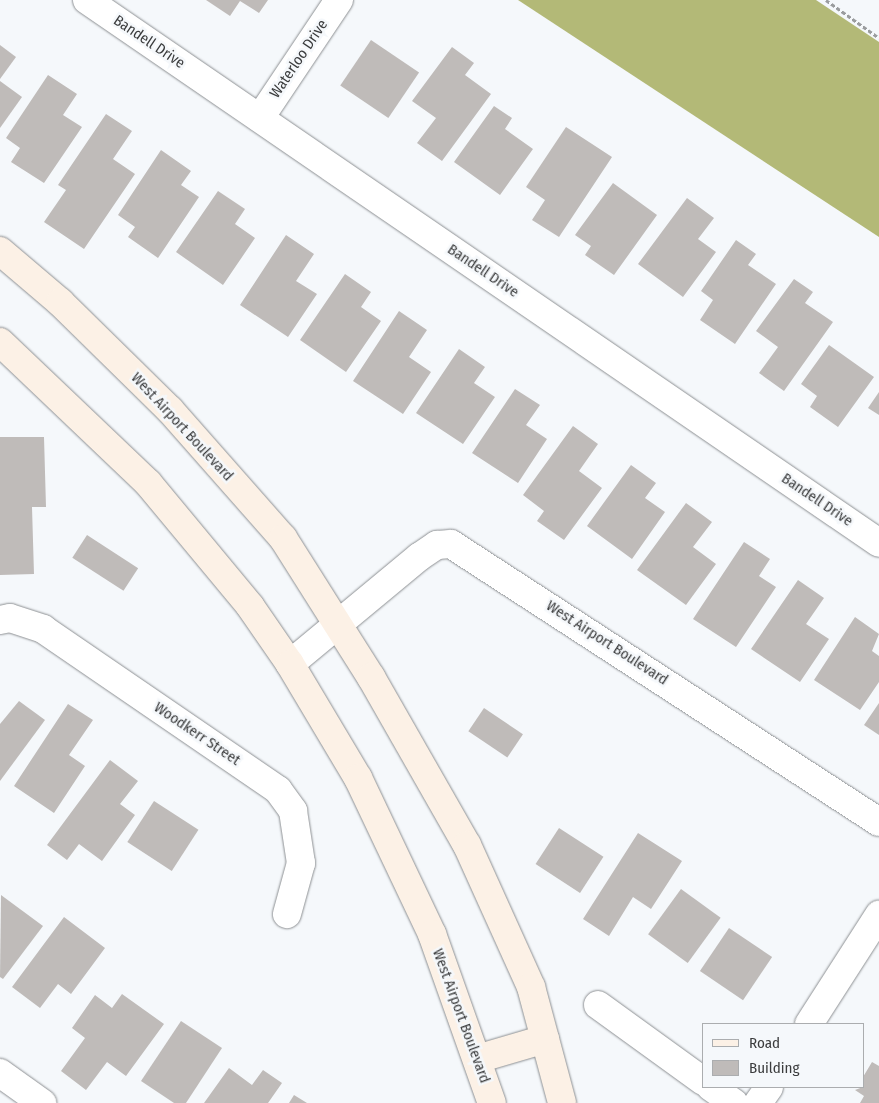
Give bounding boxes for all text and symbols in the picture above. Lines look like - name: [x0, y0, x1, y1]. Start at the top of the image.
- street label: Bandell Drive: [110, 12, 188, 72]
- street label: Waterloo Drive: [266, 16, 332, 102]
- street label: Bandell Drive: [444, 241, 522, 301]
- street label: West Airport Boulevard: [127, 369, 237, 485]
- street label: Bandell Drive: [778, 470, 856, 530]
- street label: West Airport Boulevard: [543, 597, 671, 689]
- street label: Woodkerr Street: [150, 699, 244, 769]
- street label: West Airport Boulevard: [428, 946, 494, 1086]
- legend: [702, 1023, 864, 1088]
- text: Road: [749, 1034, 780, 1052]
- text: Building: [749, 1059, 800, 1077]

